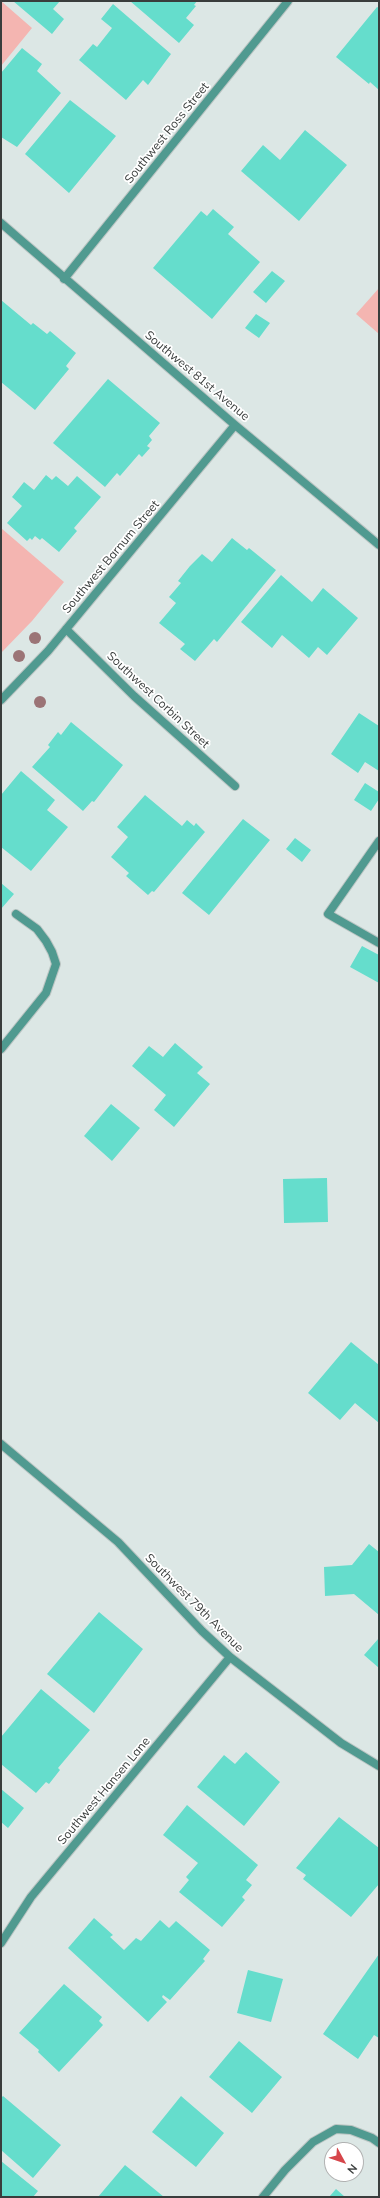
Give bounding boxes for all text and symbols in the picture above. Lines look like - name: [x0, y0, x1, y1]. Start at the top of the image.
- street label: Southwest Ross Street: [122, 80, 212, 186]
- street label: Southwest 81st Avenue: [142, 328, 252, 424]
- street label: Southwest Barnum Street: [60, 498, 162, 616]
- street label: Southwest Corbin Street: [104, 649, 212, 751]
- street label: Southwest 79th Avenue: [142, 1551, 246, 1655]
- street label: Southwest Hansen Lane: [55, 1734, 153, 1848]
- north arrow: [324, 2142, 364, 2182]
- text: N: [344, 2161, 360, 2177]

